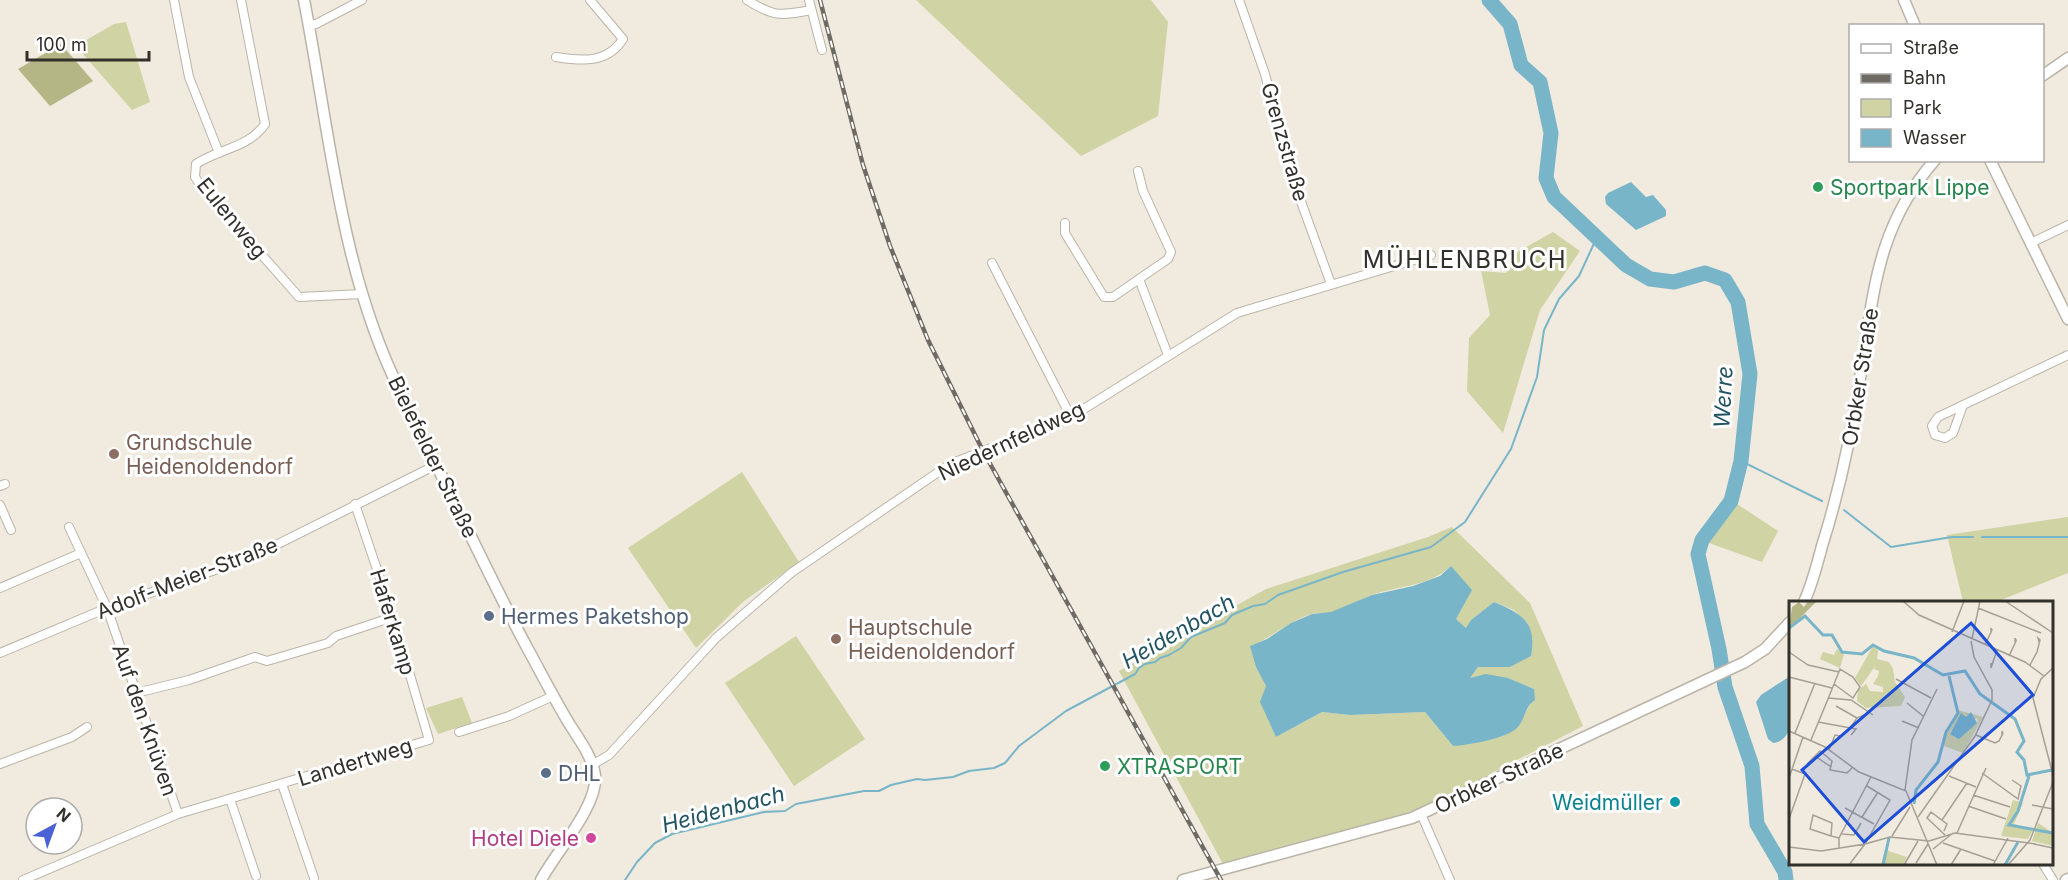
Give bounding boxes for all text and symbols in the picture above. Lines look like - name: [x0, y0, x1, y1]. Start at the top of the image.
- scale bar: [27, 24, 148, 62]
- legend: [1849, 24, 2044, 162]
- text: 100 m: [36, 34, 87, 55]
- text: Straße: [1903, 37, 1959, 58]
- text: Bahn: [1903, 67, 1946, 88]
- street label: Grenzstraße: [1256, 80, 1314, 204]
- text: Park: [1903, 97, 1942, 118]
- text: Wasser: [1903, 127, 1966, 148]
- street label: Eulenweg: [192, 173, 272, 263]
- place label: Sportpark Lippe: [1830, 175, 1989, 200]
- marker: Sportpark Lippe: [1811, 180, 1825, 194]
- district label: MÜHLENBRUCH: [1363, 245, 1567, 274]
- street label: Orbker Straße: [1837, 306, 1883, 448]
- water label: Werre: [1708, 365, 1738, 429]
- street label: Bielefelder Straße: [383, 372, 483, 542]
- street label: Niedernfeldweg: [934, 396, 1088, 486]
- place label: Grundschule Heidenoldendorf: [126, 430, 293, 479]
- marker: Grundschule Heidenoldendorf: [107, 447, 121, 461]
- street label: Adolf-Meier-Straße: [93, 532, 281, 624]
- street label: Haferkamp: [365, 566, 421, 678]
- water label: Heidenbach: [1117, 588, 1239, 674]
- inset map: [1789, 601, 2053, 865]
- place label: Hermes Paketshop: [501, 604, 689, 629]
- marker: Hermes Paketshop: [482, 609, 496, 623]
- place label: Hauptschule Heidenoldendorf: [848, 615, 1015, 664]
- marker: Hauptschule Heidenoldendorf: [829, 632, 843, 646]
- street label: Auf den Knüven: [107, 641, 183, 799]
- street label: Landertweg: [295, 733, 415, 791]
- street label: Orbker Straße: [1431, 737, 1567, 819]
- place label: XTRASPORT: [1117, 754, 1242, 779]
- marker: XTRASPORT: [1098, 759, 1112, 773]
- place label: DHL: [558, 761, 601, 786]
- marker: DHL: [539, 766, 553, 780]
- water label: Heidenbach: [659, 780, 787, 838]
- place label: Weidmüller: [1552, 790, 1663, 815]
- marker: Weidmüller: [1668, 795, 1682, 809]
- north arrow: [24, 796, 84, 856]
- text: N: [53, 803, 75, 826]
- place label: Hotel Diele: [471, 826, 579, 851]
- marker: Hotel Diele: [584, 831, 598, 845]

